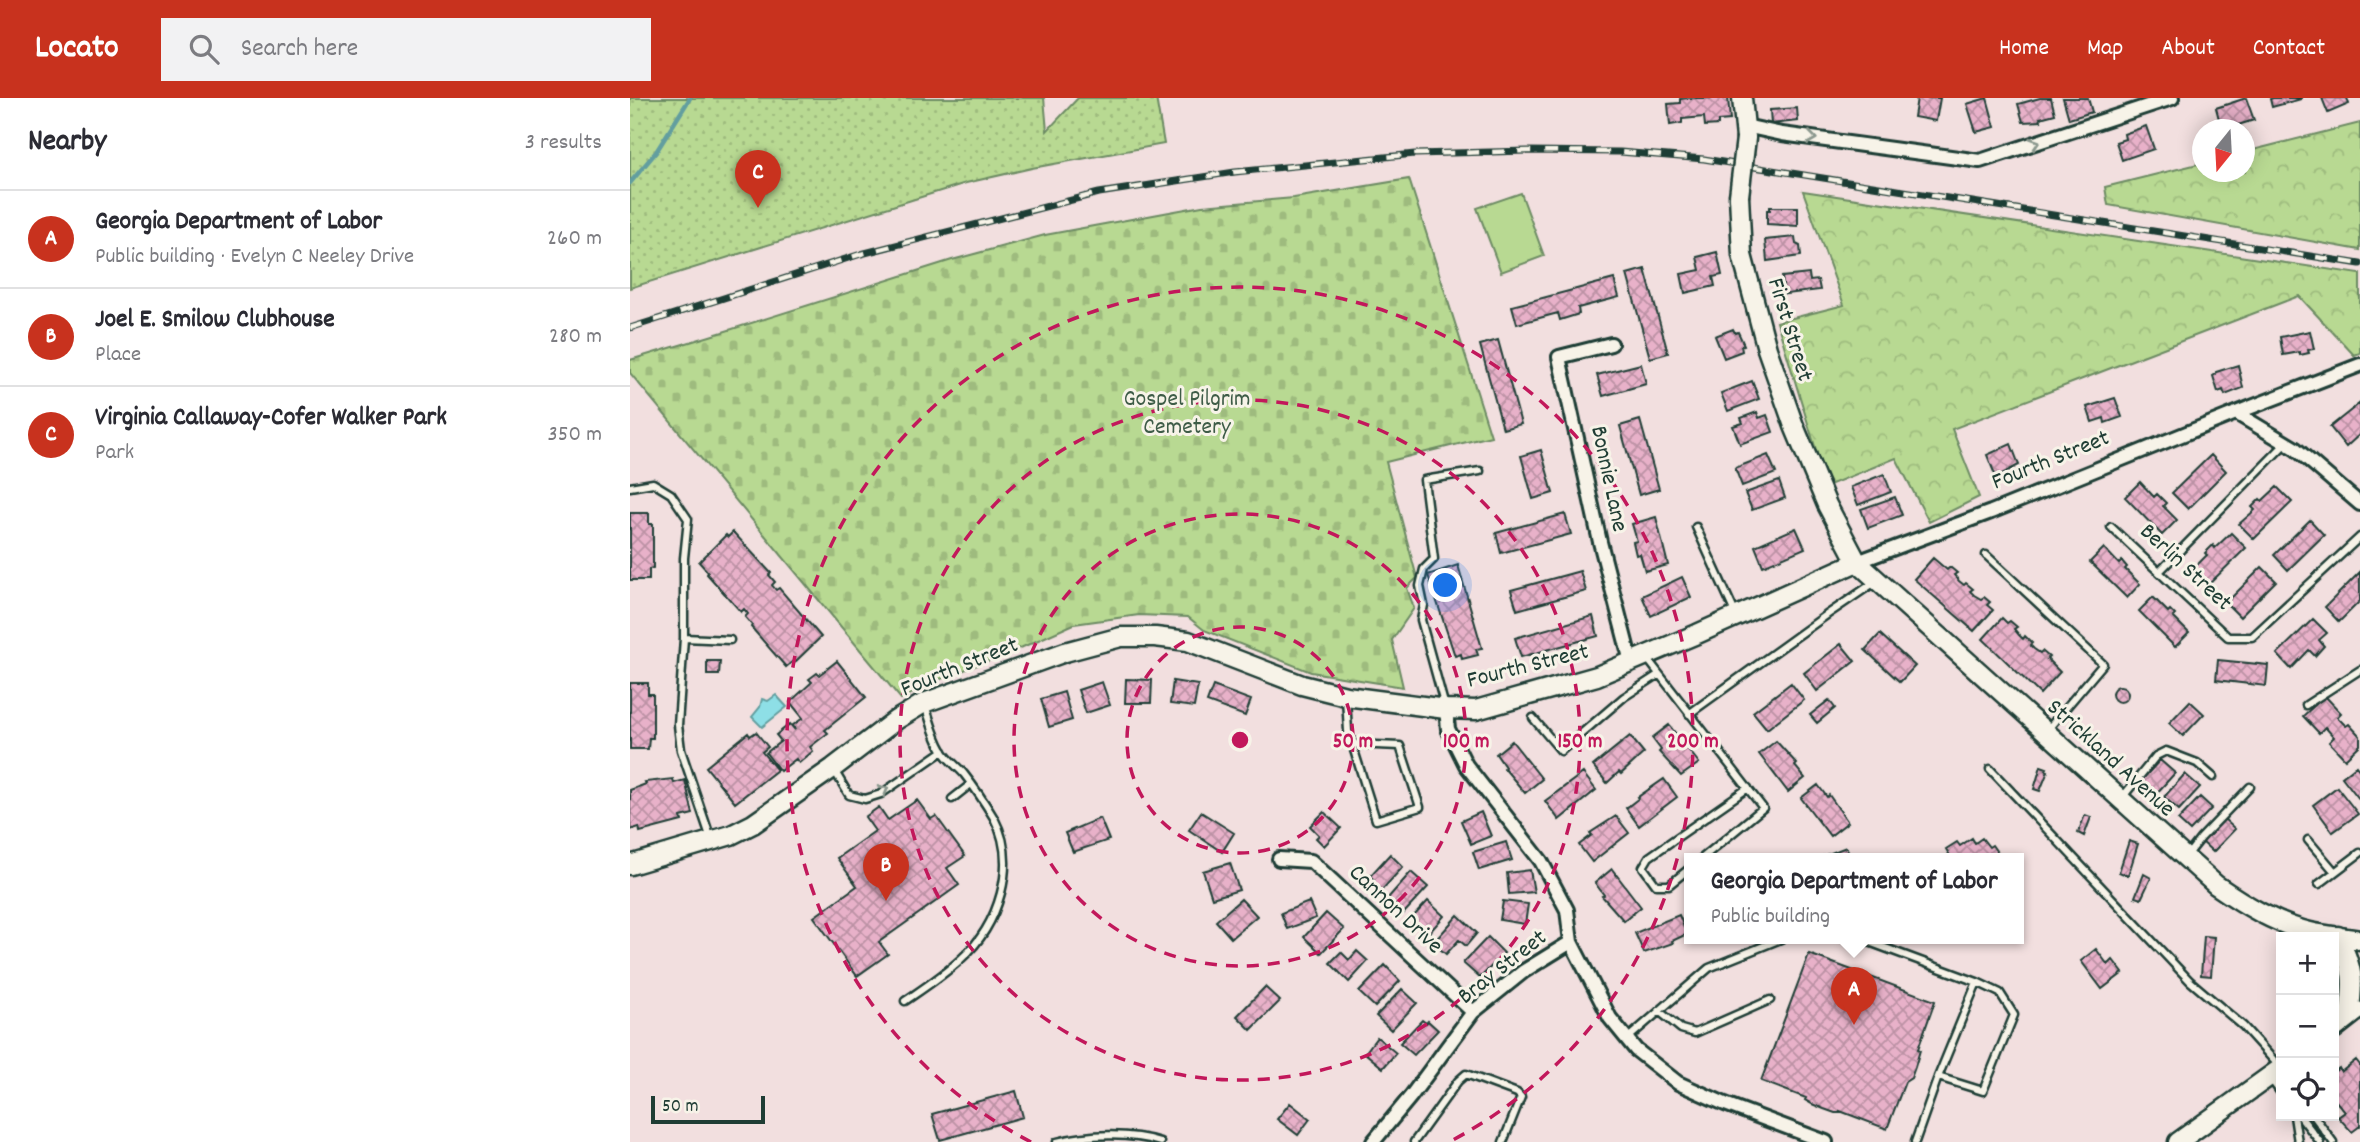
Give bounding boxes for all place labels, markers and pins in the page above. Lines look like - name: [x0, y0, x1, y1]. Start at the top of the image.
- pin: C: [735, 150, 781, 208]
- centre of rings: [1228, 728, 1252, 752]
- pin: B: [863, 843, 909, 901]
- pin: A: [1831, 967, 1877, 1025]

